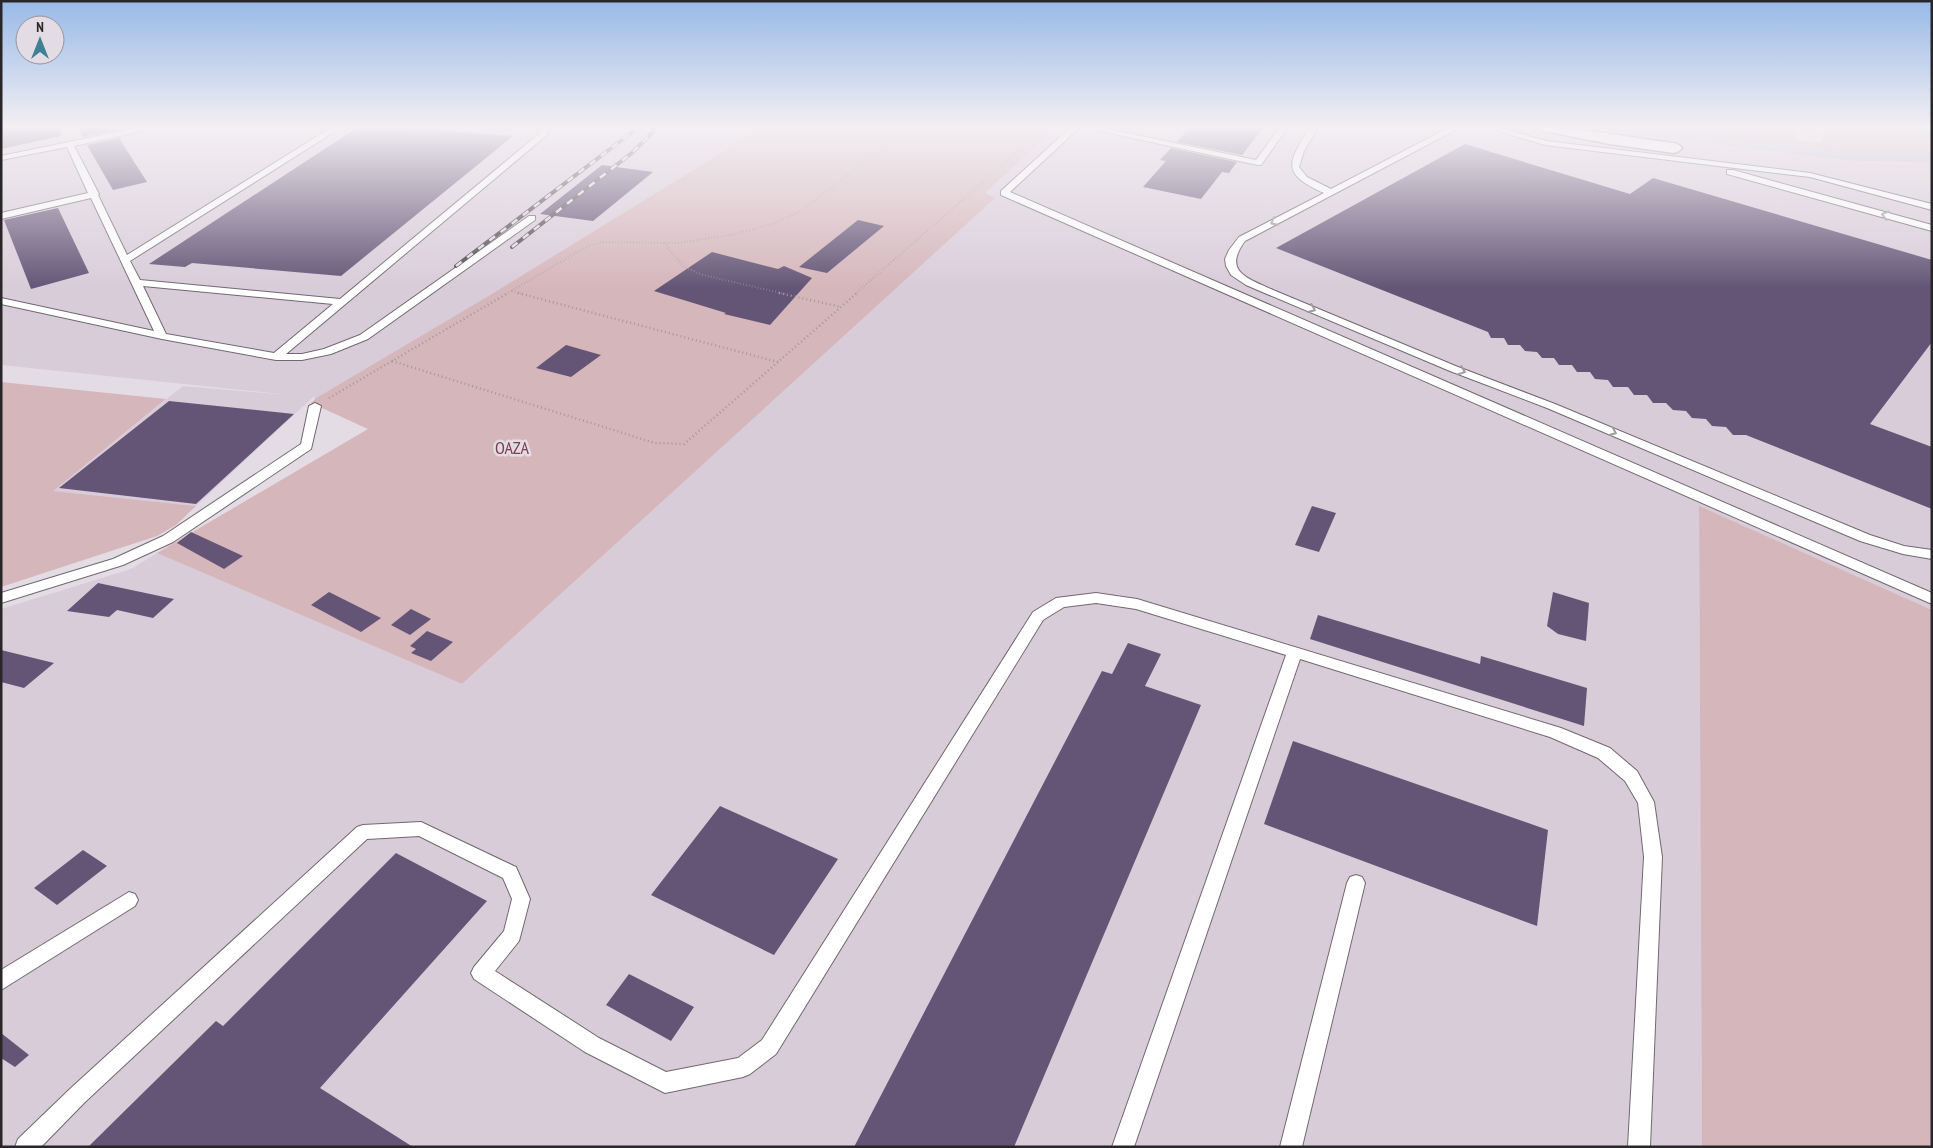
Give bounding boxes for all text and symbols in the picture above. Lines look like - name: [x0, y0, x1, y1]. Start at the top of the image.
- north arrow: [15, 15, 65, 65]
- text: N: [36, 18, 44, 36]
- one-way arrow: [1881, 211, 1889, 221]
- one-way arrow: [1270, 215, 1279, 225]
- one-way arrow: [1307, 303, 1316, 313]
- one-way arrow: [1457, 365, 1466, 376]
- one-way arrow: [1608, 426, 1617, 436]
- park label: OAZA: [495, 436, 529, 459]

